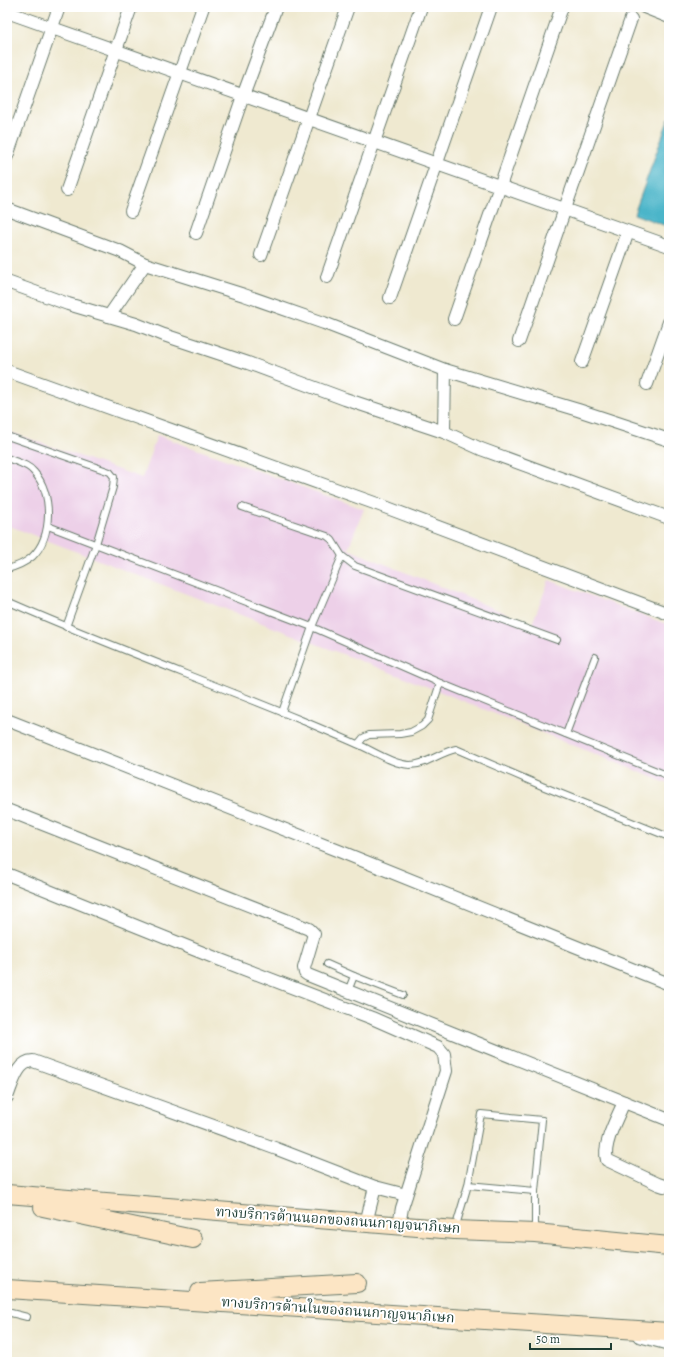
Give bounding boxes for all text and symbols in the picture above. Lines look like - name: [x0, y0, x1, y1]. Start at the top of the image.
- street label: ทางบริการด้านนอกของถนนกาญจนาภิเษก: [215, 1202, 461, 1238]
- street label: ทางบริการด้านในของถนนกาญจนาภิเษก: [221, 1291, 455, 1328]
- scale bar: [530, 1325, 611, 1351]
- text: 50 m: [536, 1331, 560, 1347]

